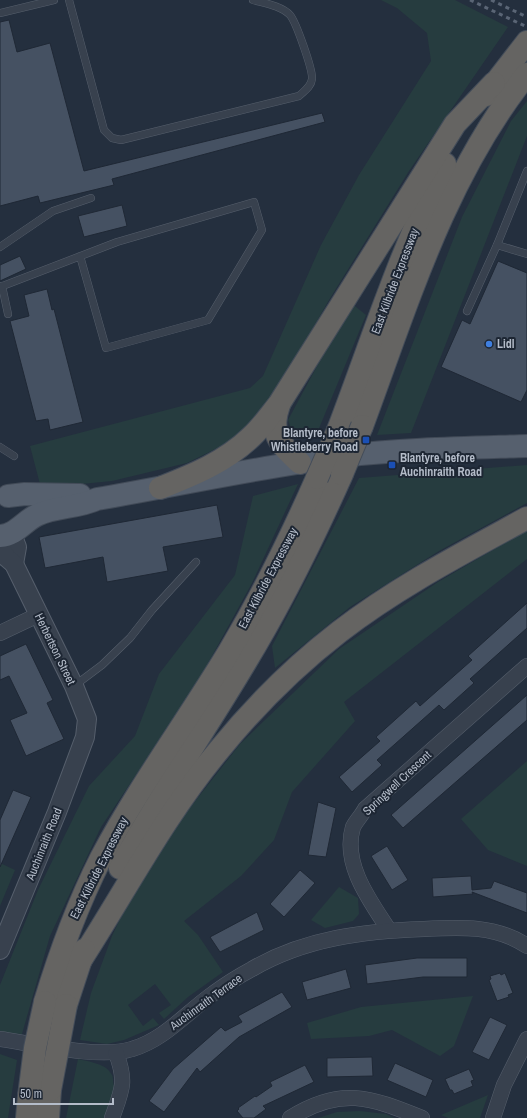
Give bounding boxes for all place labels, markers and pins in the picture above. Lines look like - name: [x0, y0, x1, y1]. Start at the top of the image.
- place label: Lidl: [497, 336, 515, 352]
- marker: Lidl: [484, 339, 494, 349]
- place label: Blantyre, before Whistleberry Road: [271, 425, 359, 455]
- marker: Blantyre, before Whistleberry Road: [361, 435, 371, 445]
- place label: Blantyre, before Auchinraith Road: [400, 450, 482, 480]
- marker: Blantyre, before Auchinraith Road: [387, 460, 397, 470]

